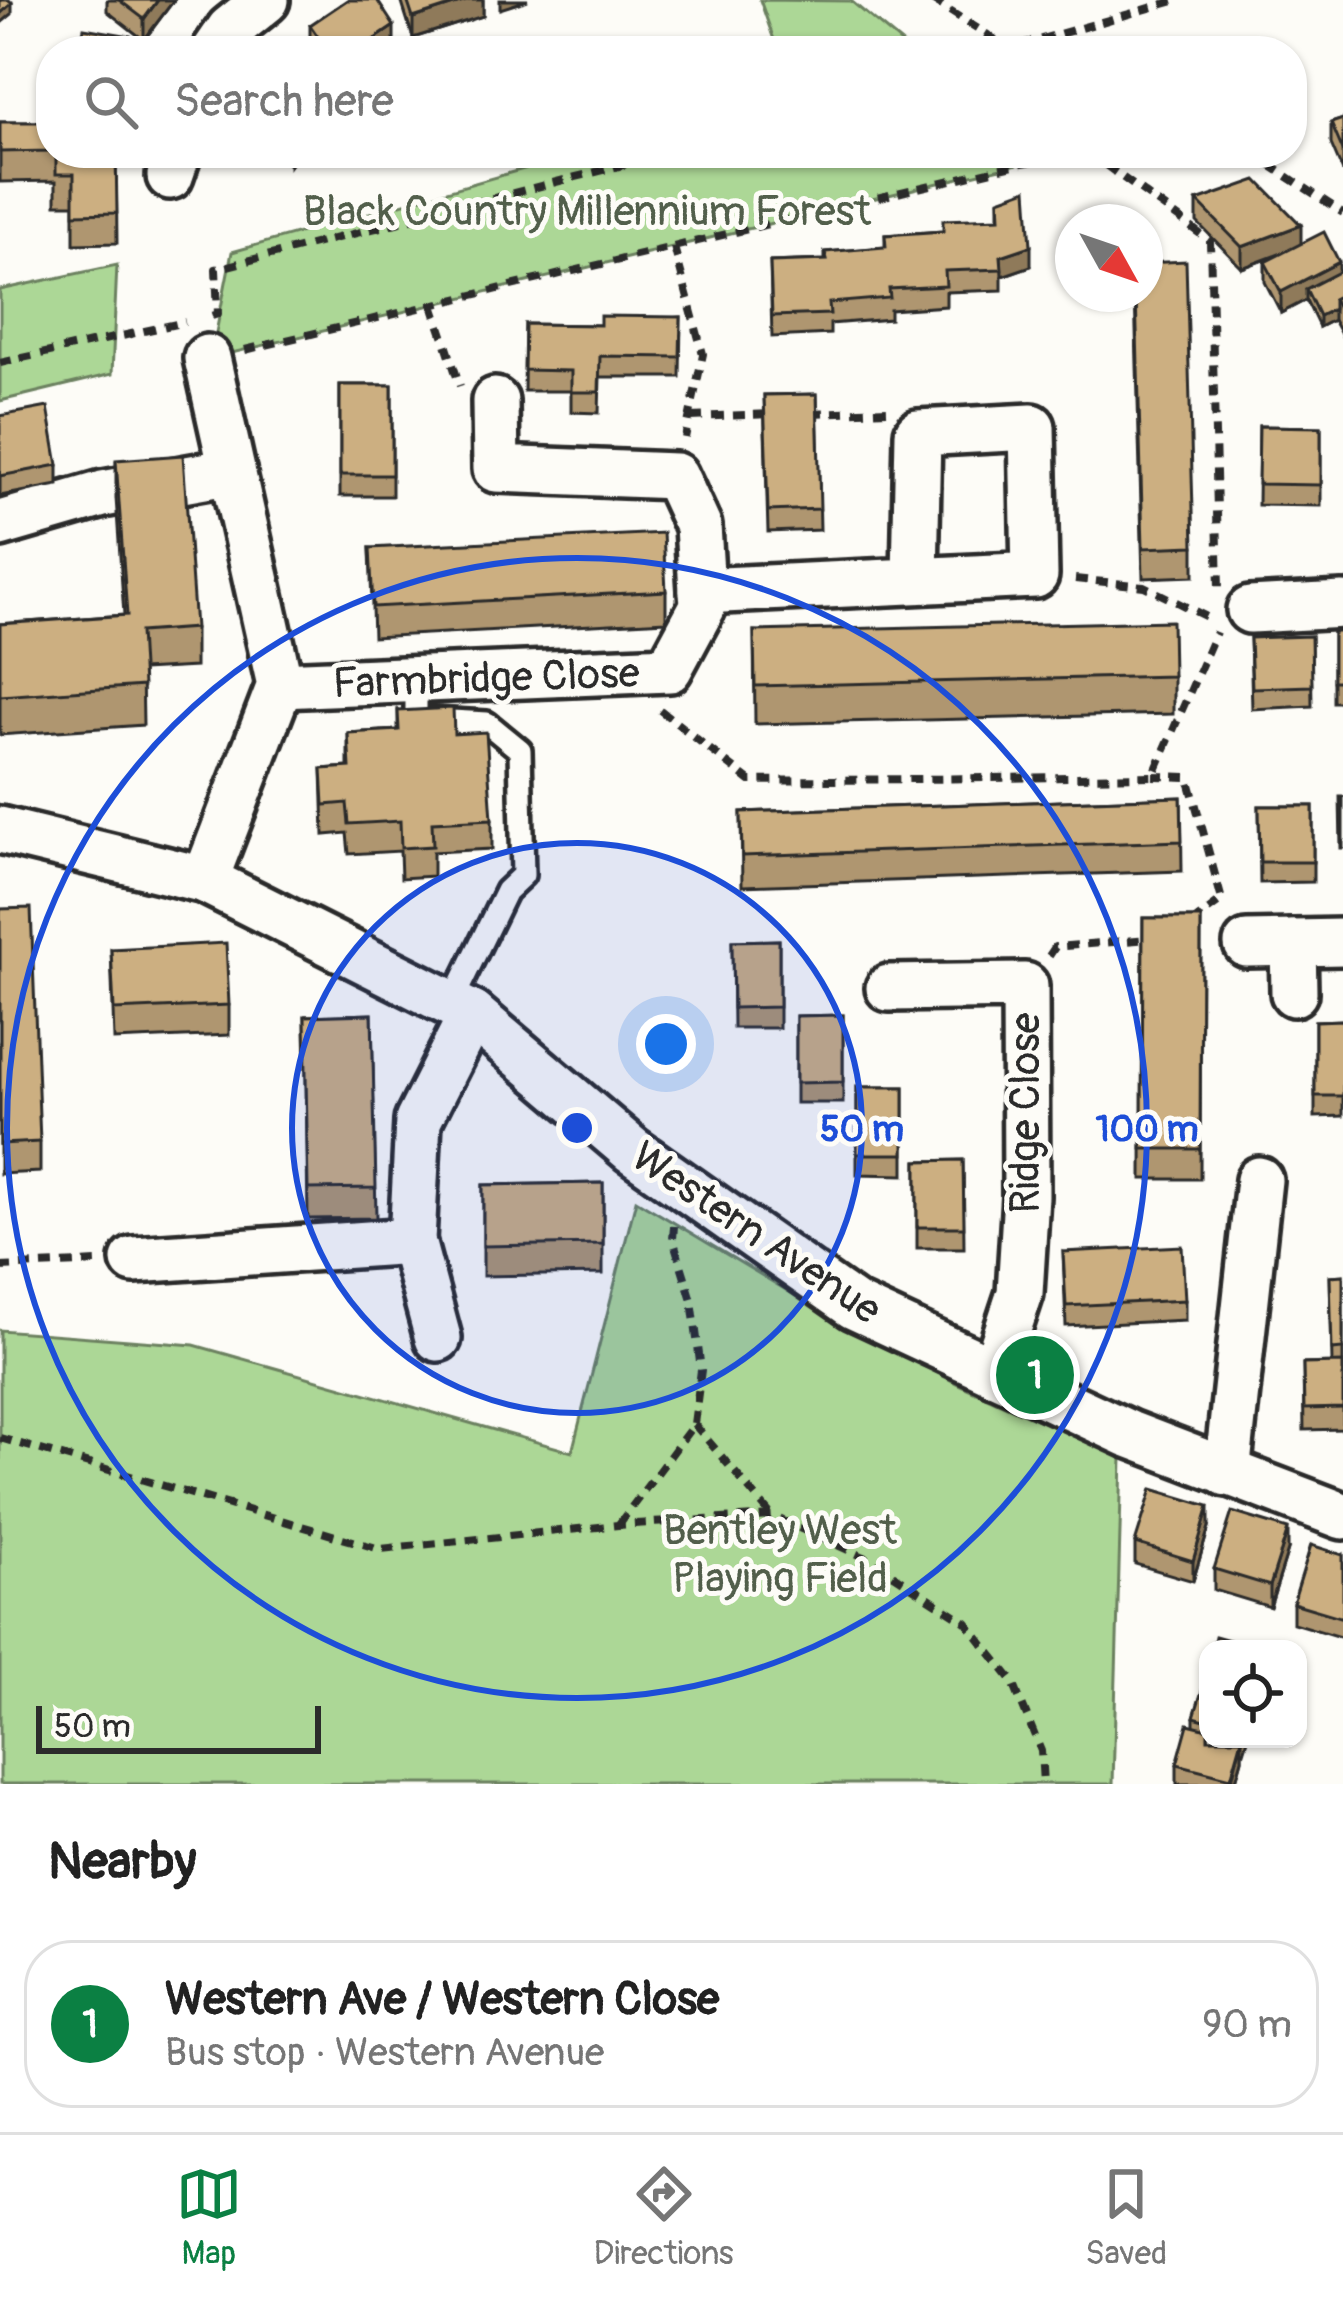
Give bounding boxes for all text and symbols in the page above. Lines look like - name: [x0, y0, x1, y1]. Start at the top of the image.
- search box: [36, 36, 1307, 168]
- icon: search: [78, 69, 144, 135]
- text: Search here: [174, 74, 394, 130]
- park label: Black Country Millennium Forest: [303, 186, 871, 238]
- north arrow: [1055, 204, 1163, 312]
- street label: Farmbridge Close: [332, 648, 641, 710]
- street label: Ridge Close: [1000, 1012, 1052, 1213]
- your location: [636, 1014, 696, 1074]
- centre of rings: [556, 1107, 598, 1149]
- text: 50 m: [820, 1107, 904, 1152]
- text: 100 m: [1095, 1107, 1199, 1152]
- street label: Western Avenue: [621, 1131, 891, 1336]
- pin: 1: [996, 1330, 1074, 1420]
- park label: Bentley West Playing Field: [663, 1505, 897, 1605]
- map controls: [1199, 1640, 1307, 1748]
- button: locate: [1199, 1640, 1307, 1748]
- scale bar: [36, 1700, 321, 1753]
- text: 50 m: [54, 1706, 131, 1747]
- text: Nearby: [48, 1830, 196, 1894]
- text: Western Ave / Western Close: [165, 1972, 719, 2028]
- text: 1: [82, 2000, 98, 2049]
- text: 90 m: [1202, 2000, 1292, 2049]
- text: Bus stop · Western Avenue: [165, 2028, 604, 2077]
- tab: Map: [176, 2161, 242, 2274]
- tab: Directions: [594, 2161, 734, 2274]
- tab: Saved: [1085, 2161, 1167, 2274]

